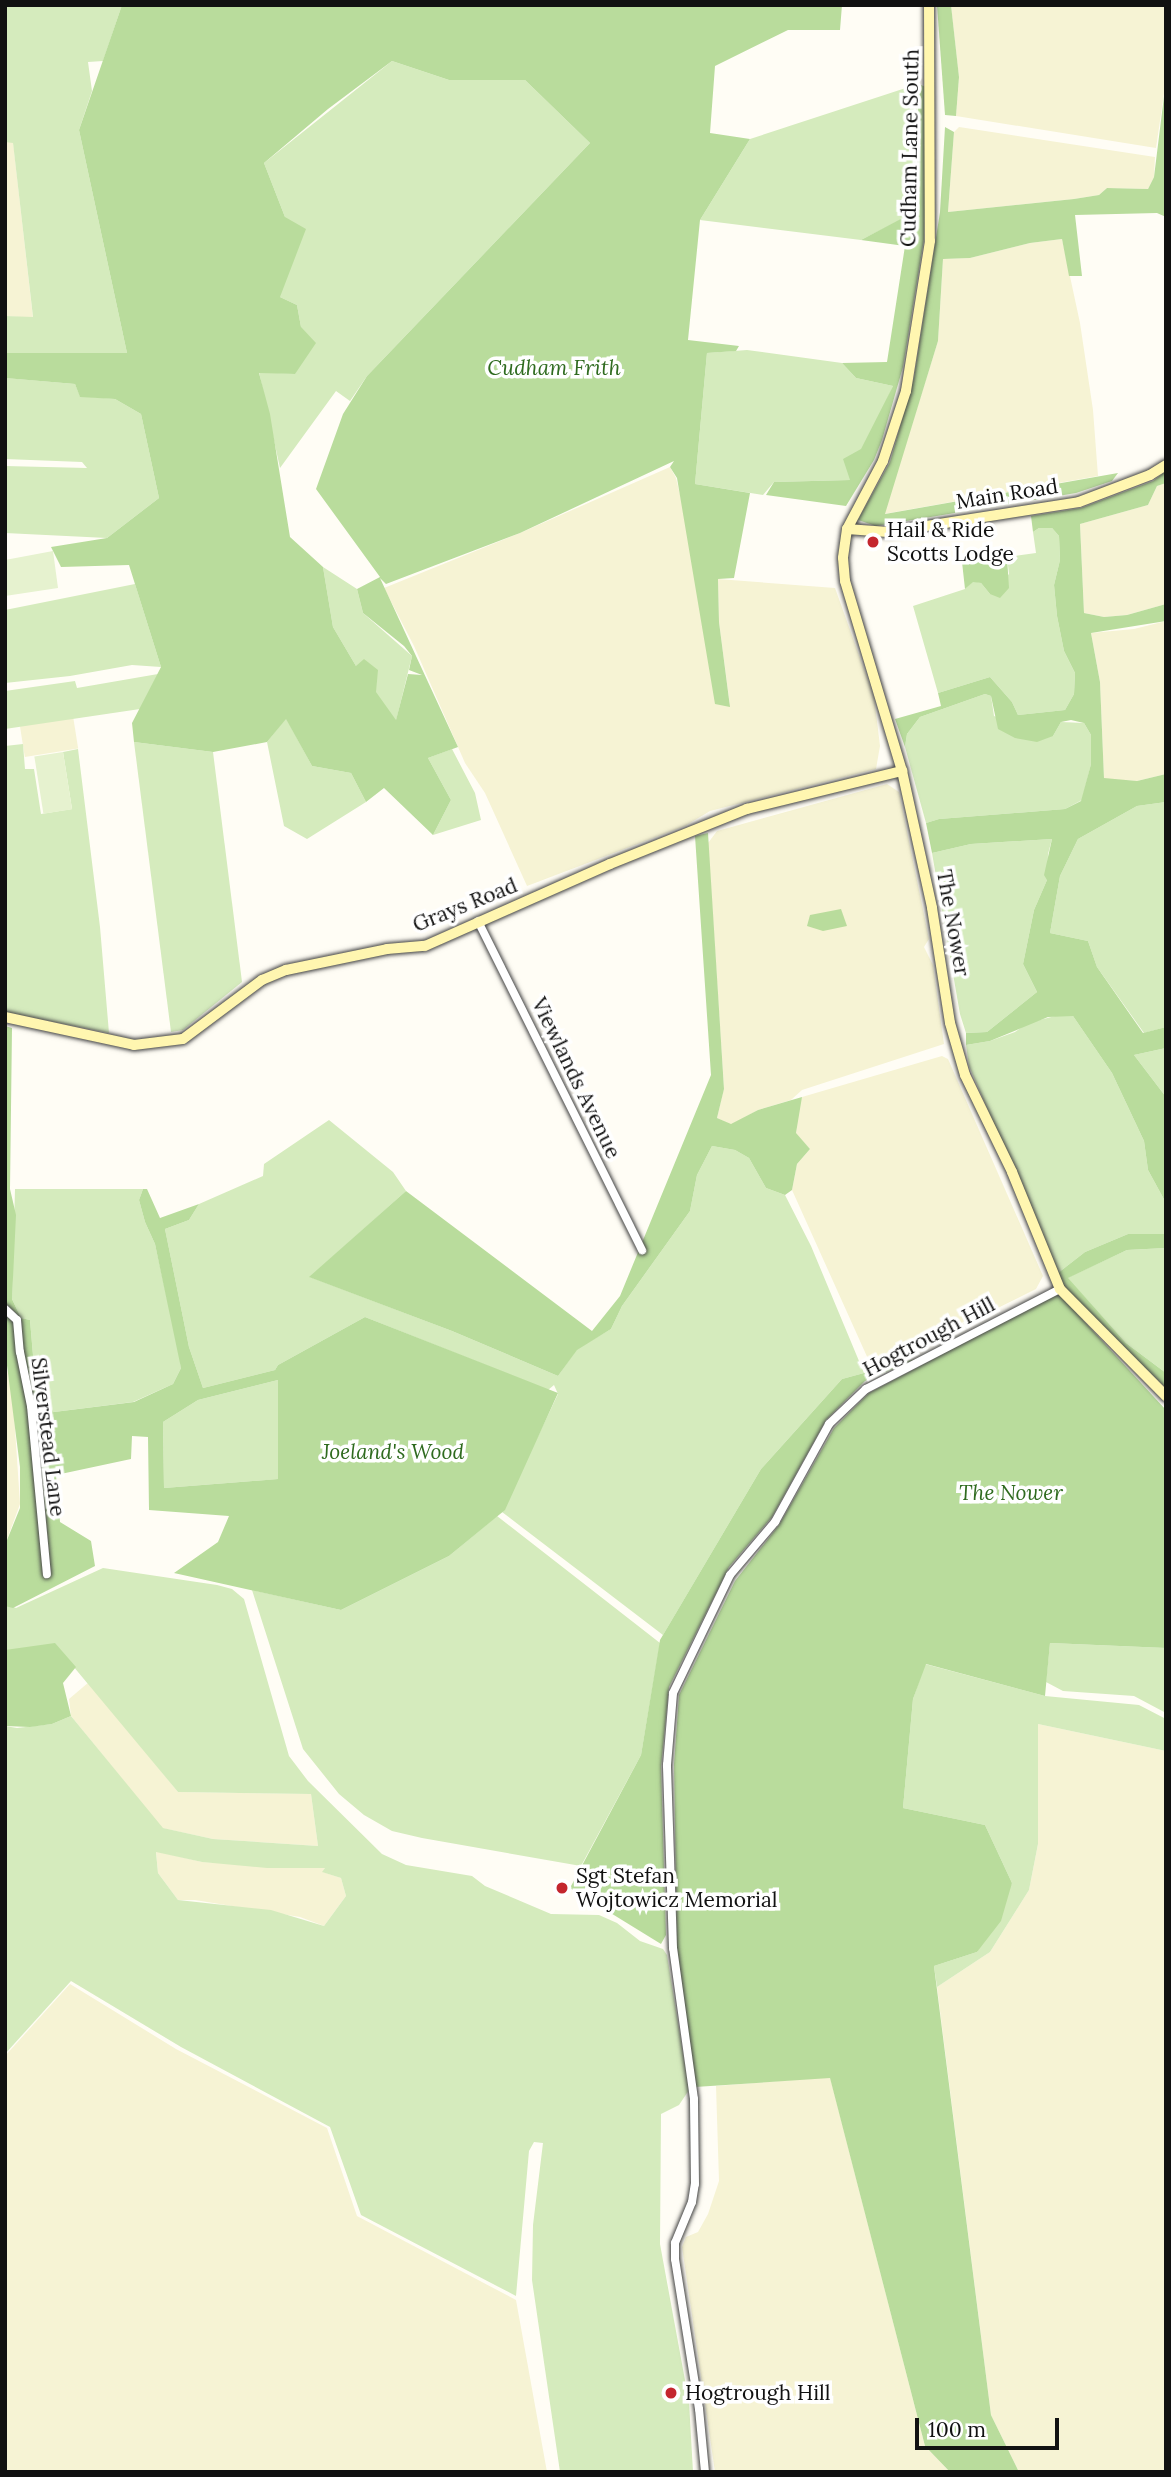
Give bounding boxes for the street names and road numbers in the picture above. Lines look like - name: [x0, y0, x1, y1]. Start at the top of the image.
- street label: Cudham Lane South: [896, 49, 924, 247]
- street label: Main Road: [954, 473, 1060, 515]
- street label: The Nower: [931, 868, 975, 978]
- street label: Grays Road: [409, 873, 521, 937]
- street label: Viewlands Avenue: [526, 993, 626, 1163]
- street label: Hogtrough Hill: [859, 1292, 999, 1382]
- street label: Silverstead Lane: [26, 1356, 70, 1518]

